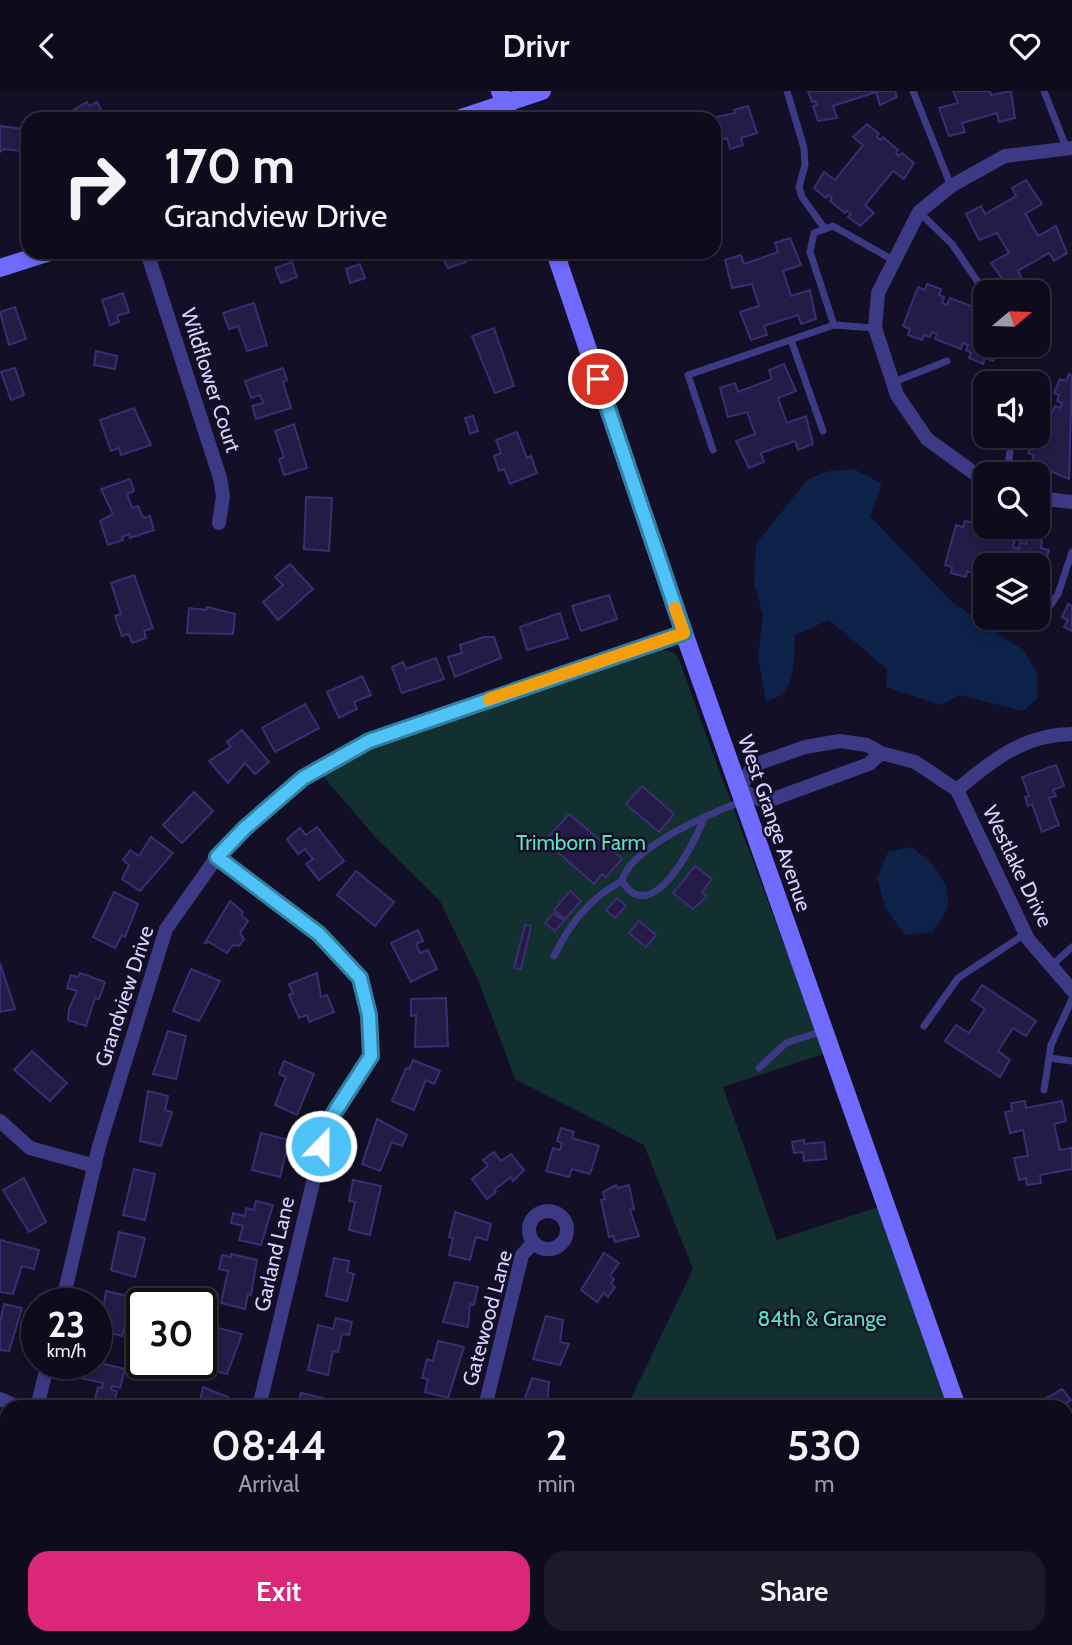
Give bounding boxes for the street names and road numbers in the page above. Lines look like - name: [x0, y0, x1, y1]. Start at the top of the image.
- street label: Wildflower Court: [176, 305, 246, 455]
- street label: West Grange Avenue: [733, 731, 817, 915]
- street label: Westlake Drive: [978, 801, 1058, 931]
- street label: Grandview Drive: [89, 922, 159, 1070]
- street label: Garland Lane: [249, 1194, 299, 1314]
- street label: Gatewood Lane: [457, 1247, 517, 1389]

